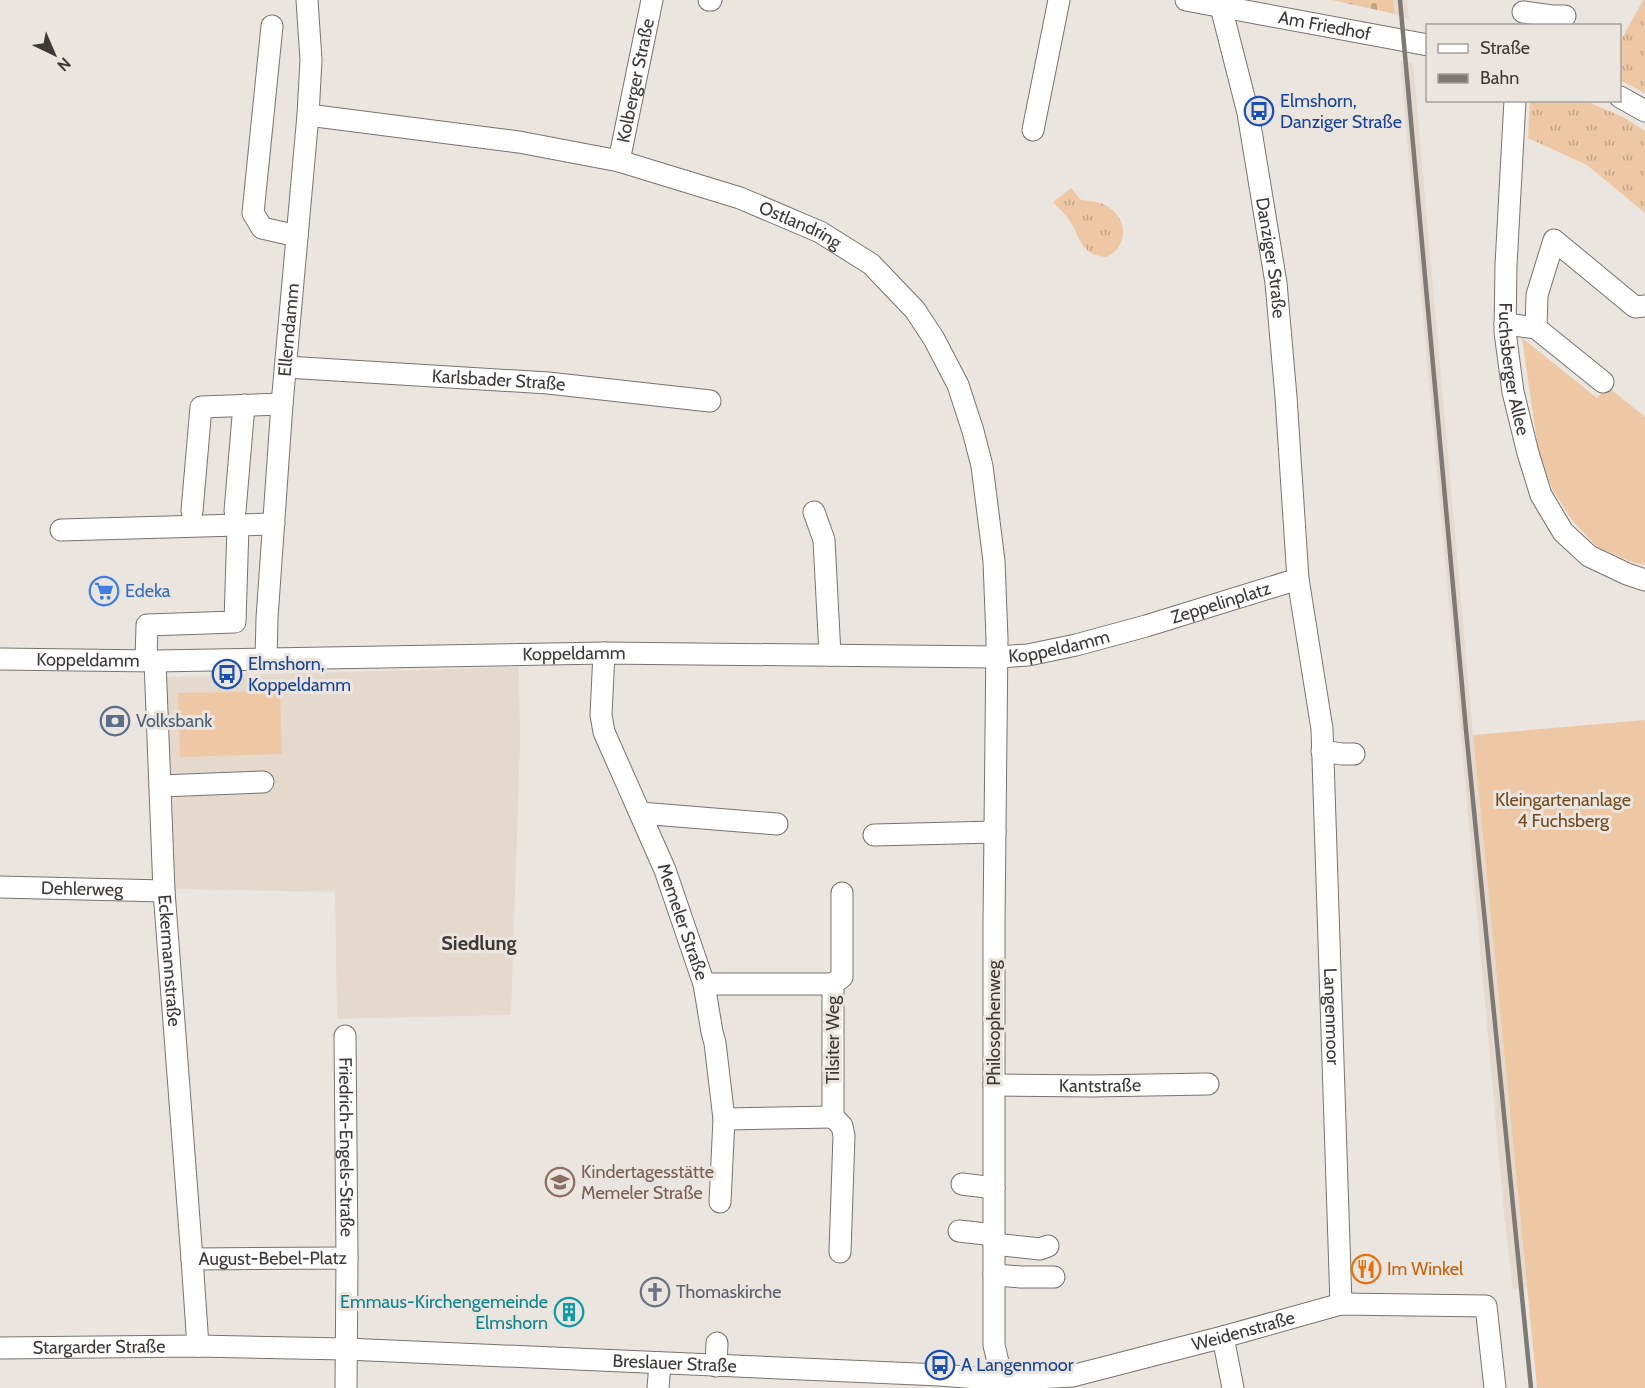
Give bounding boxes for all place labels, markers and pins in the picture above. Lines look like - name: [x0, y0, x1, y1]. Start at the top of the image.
- place label: Elmshorn, Danziger Straße: [1280, 90, 1402, 133]
- bus stop icon: Elmshorn, Danziger Straße: [1243, 95, 1275, 127]
- supermarket icon: Edeka: [88, 575, 120, 607]
- place label: Edeka: [125, 580, 171, 602]
- place label: Elmshorn, Koppeldamm: [248, 653, 351, 696]
- bus stop icon: Elmshorn, Koppeldamm: [211, 658, 243, 690]
- bank icon: Volksbank: [99, 705, 131, 737]
- place label: Volksbank: [136, 710, 213, 732]
- place label: Kindertagesstätte Memeler Straße: [581, 1161, 714, 1204]
- school or university icon: Kindertagesstätte Memeler Straße: [544, 1166, 576, 1198]
- restaurant icon: Im Winkel: [1350, 1253, 1382, 1285]
- place label: Im Winkel: [1387, 1258, 1464, 1280]
- church icon: Thomaskirche: [639, 1276, 671, 1308]
- place label: Thomaskirche: [676, 1281, 782, 1303]
- place label: Emmaus-Kirchengemeinde Elmshorn: [340, 1291, 548, 1334]
- building icon: Emmaus-Kirchengemeinde Elmshorn: [553, 1296, 585, 1328]
- bus stop icon: A Langenmoor: [924, 1349, 956, 1381]
- place label: A Langenmoor: [961, 1354, 1074, 1376]

